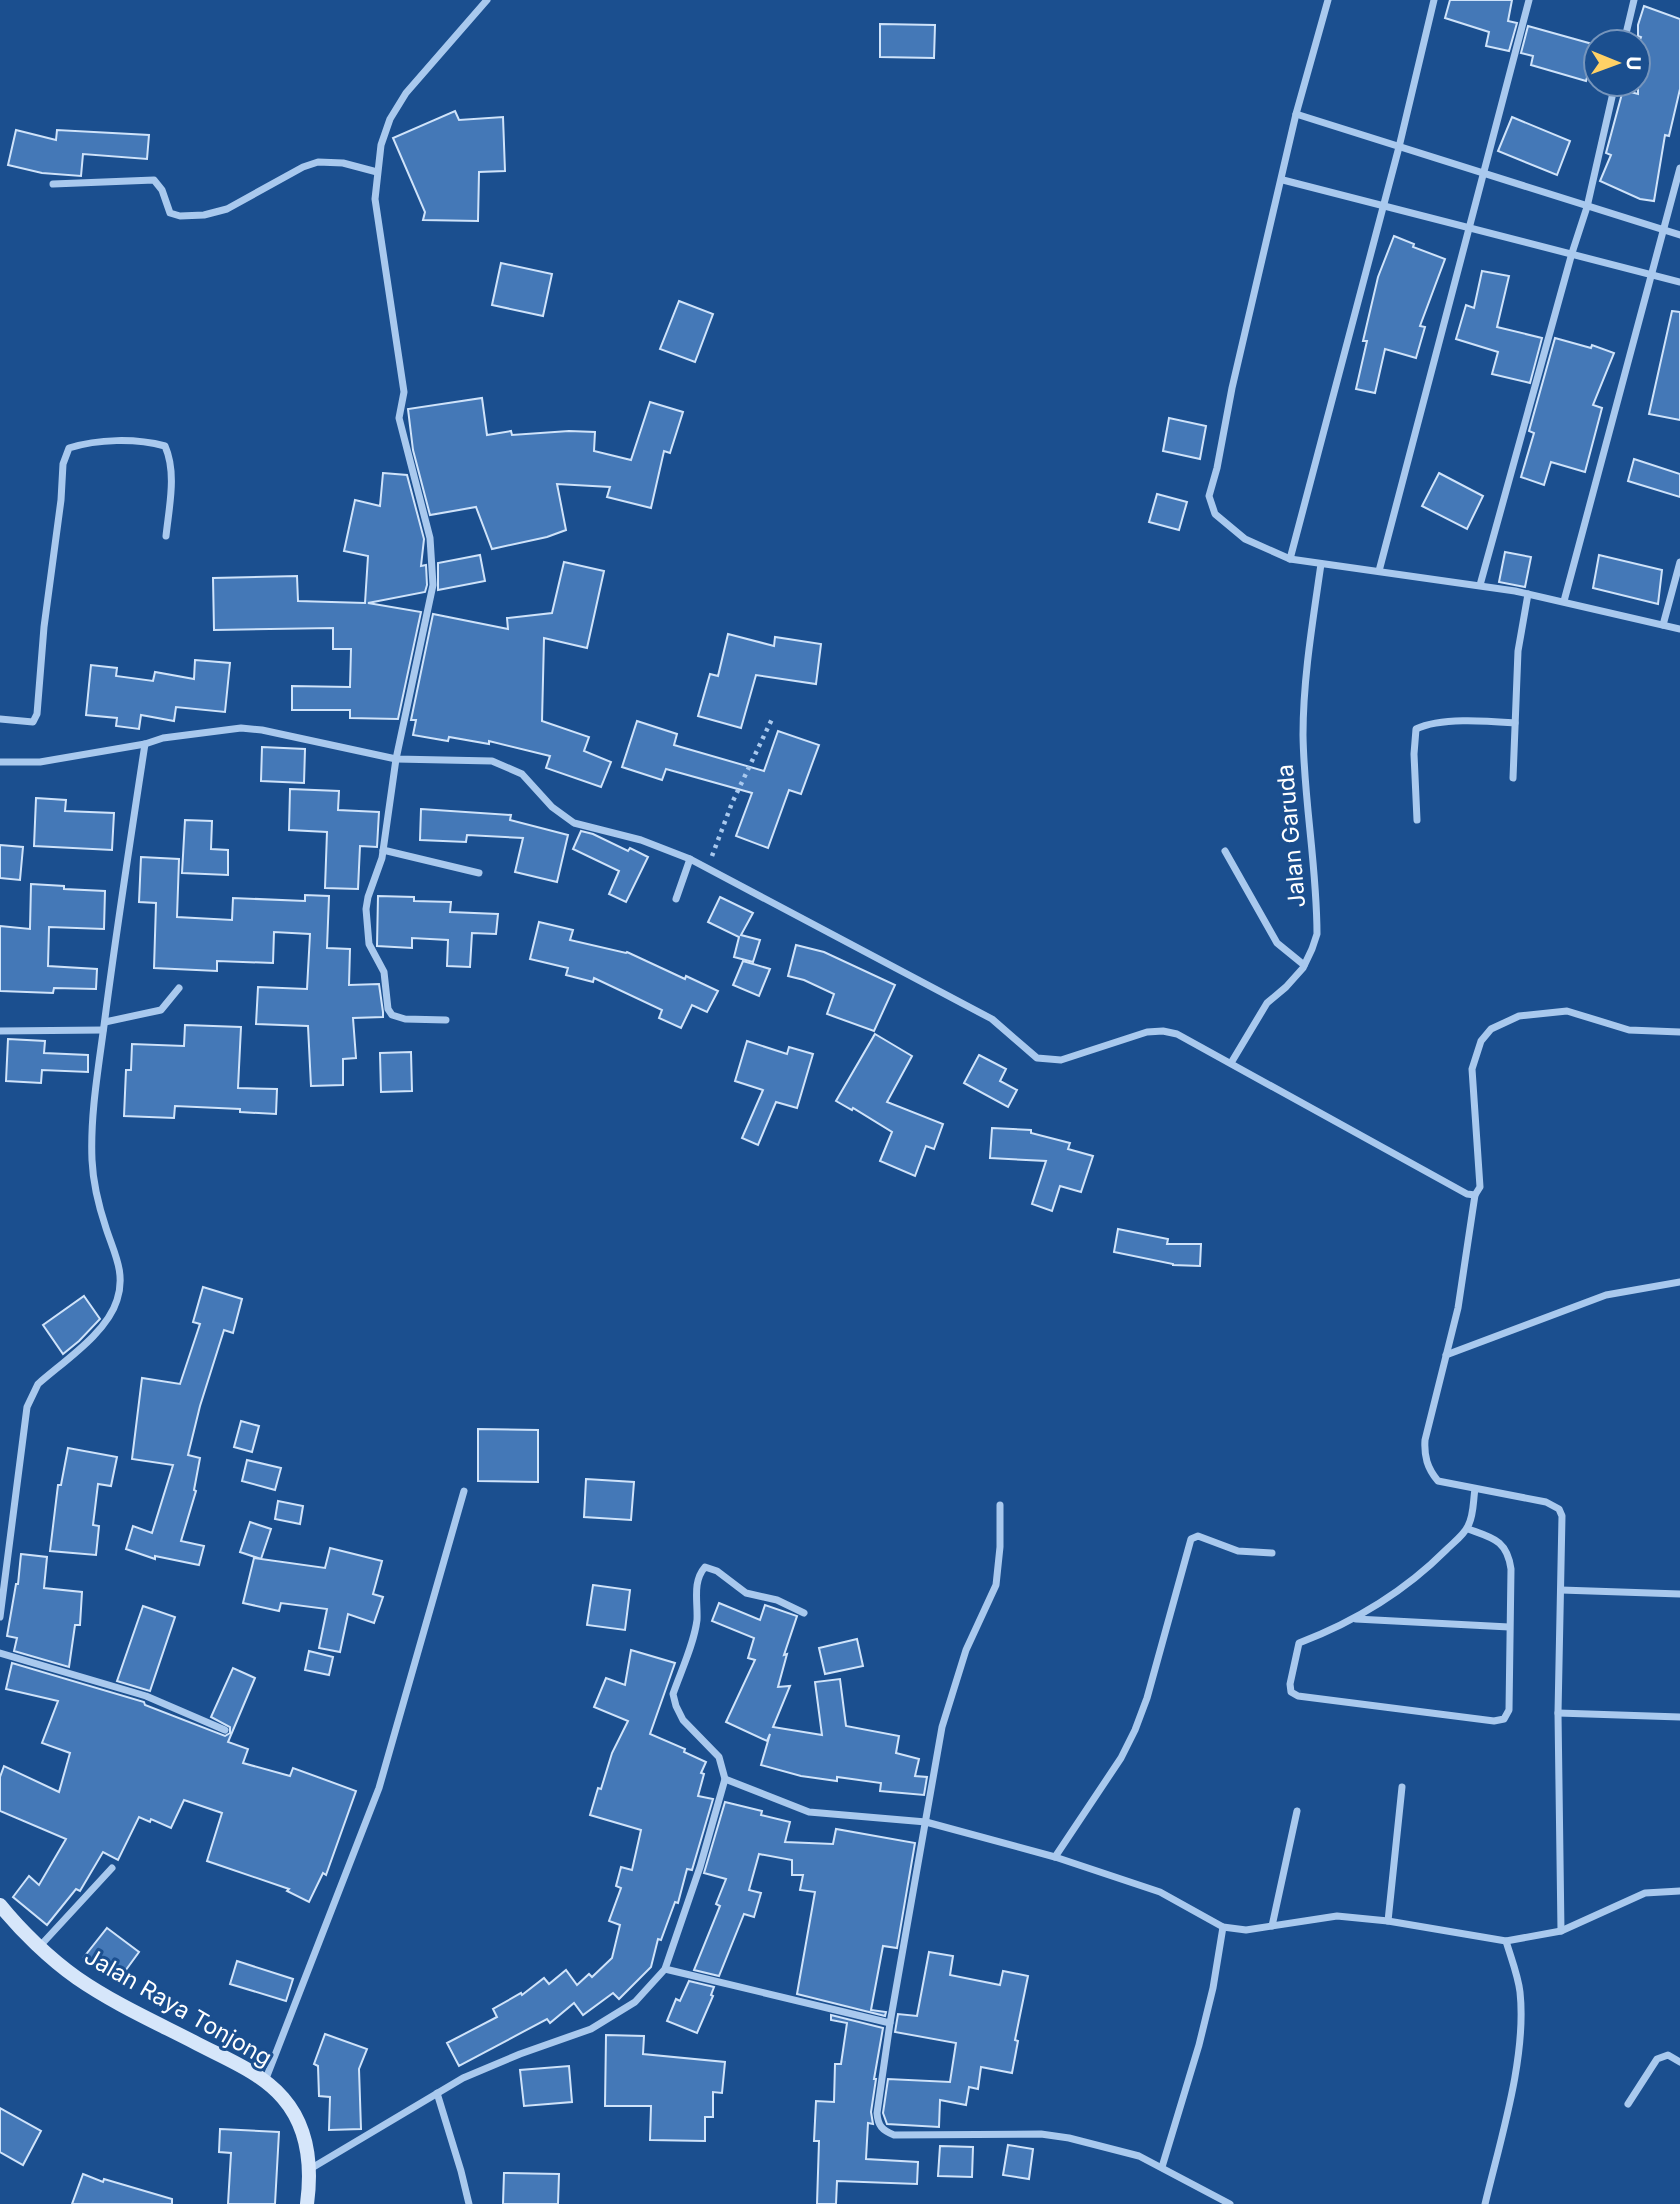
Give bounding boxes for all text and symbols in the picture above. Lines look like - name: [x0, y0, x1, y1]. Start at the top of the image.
- north arrow: [1582, 28, 1652, 98]
- text: U: [1622, 56, 1645, 70]
- street label: Jalan Garuda: [1271, 763, 1311, 909]
- street label: Jalan Raya Tonjong: [79, 1942, 277, 2072]

